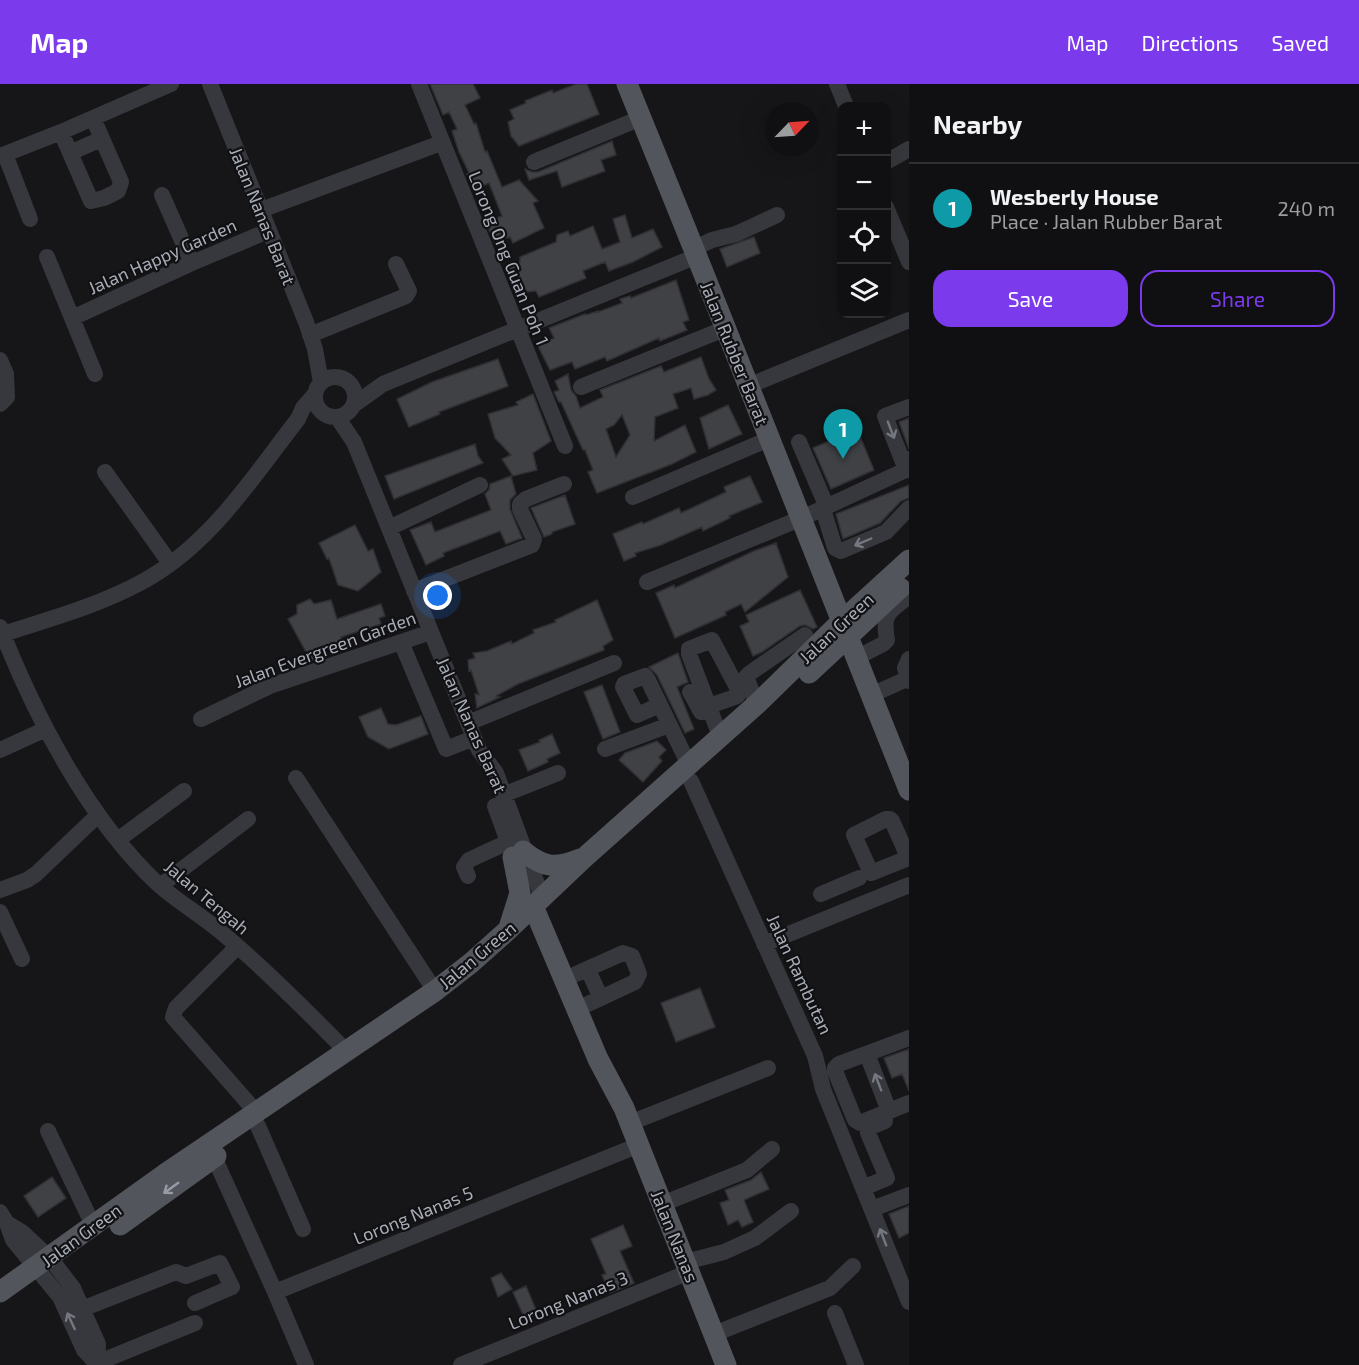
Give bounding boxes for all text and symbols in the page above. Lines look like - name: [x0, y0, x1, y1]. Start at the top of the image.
- text: Map: [30, 25, 88, 59]
- text: Map: [1066, 30, 1109, 55]
- text: Directions: [1142, 30, 1238, 55]
- text: Saved: [1271, 30, 1329, 55]
- north arrow: [765, 102, 819, 156]
- map controls: [837, 102, 891, 318]
- button: +: [837, 102, 891, 156]
- text: Nearby: [933, 108, 1022, 139]
- street label: Jalan Nanas Barat: [225, 144, 301, 288]
- button: −: [837, 156, 891, 210]
- street label: Lorong Ong Guan Poh 1: [464, 168, 554, 348]
- text: Wesberly House: [990, 183, 1159, 209]
- text: 1: [948, 196, 957, 220]
- text: 240 m: [1277, 196, 1335, 220]
- text: Place · Jalan Rubber Barat: [990, 209, 1222, 233]
- button: locate: [837, 210, 891, 264]
- street label: Jalan Happy Garden: [84, 213, 240, 299]
- button: layers: [837, 264, 891, 318]
- button: Save: [933, 270, 1128, 327]
- button: Share: [1140, 270, 1335, 327]
- street label: Jalan Rubber Barat: [696, 278, 774, 428]
- pin: 1: [824, 410, 862, 459]
- one-way arrow: [886, 420, 897, 439]
- one-way arrow: [854, 537, 872, 548]
- your location: [423, 581, 452, 610]
- street label: Jalan Green: [794, 588, 878, 668]
- street label: Jalan Evergreen Garden: [231, 606, 419, 692]
- street label: Jalan Nanas Barat: [432, 653, 512, 797]
- street label: Jalan Tengah: [160, 855, 254, 939]
- street label: Jalan Rambutan: [763, 910, 837, 1038]
- street label: Jalan Green: [434, 916, 520, 994]
- one-way arrow: [872, 1074, 883, 1092]
- street label: Lorong Nanas 5: [350, 1181, 476, 1249]
- one-way arrow: [163, 1182, 179, 1195]
- street label: Jalan Nanas: [646, 1187, 704, 1285]
- street label: Jalan Green: [37, 1199, 125, 1271]
- one-way arrow: [876, 1228, 887, 1247]
- street label: Lorong Nanas 3: [505, 1266, 631, 1334]
- one-way arrow: [65, 1312, 77, 1330]

